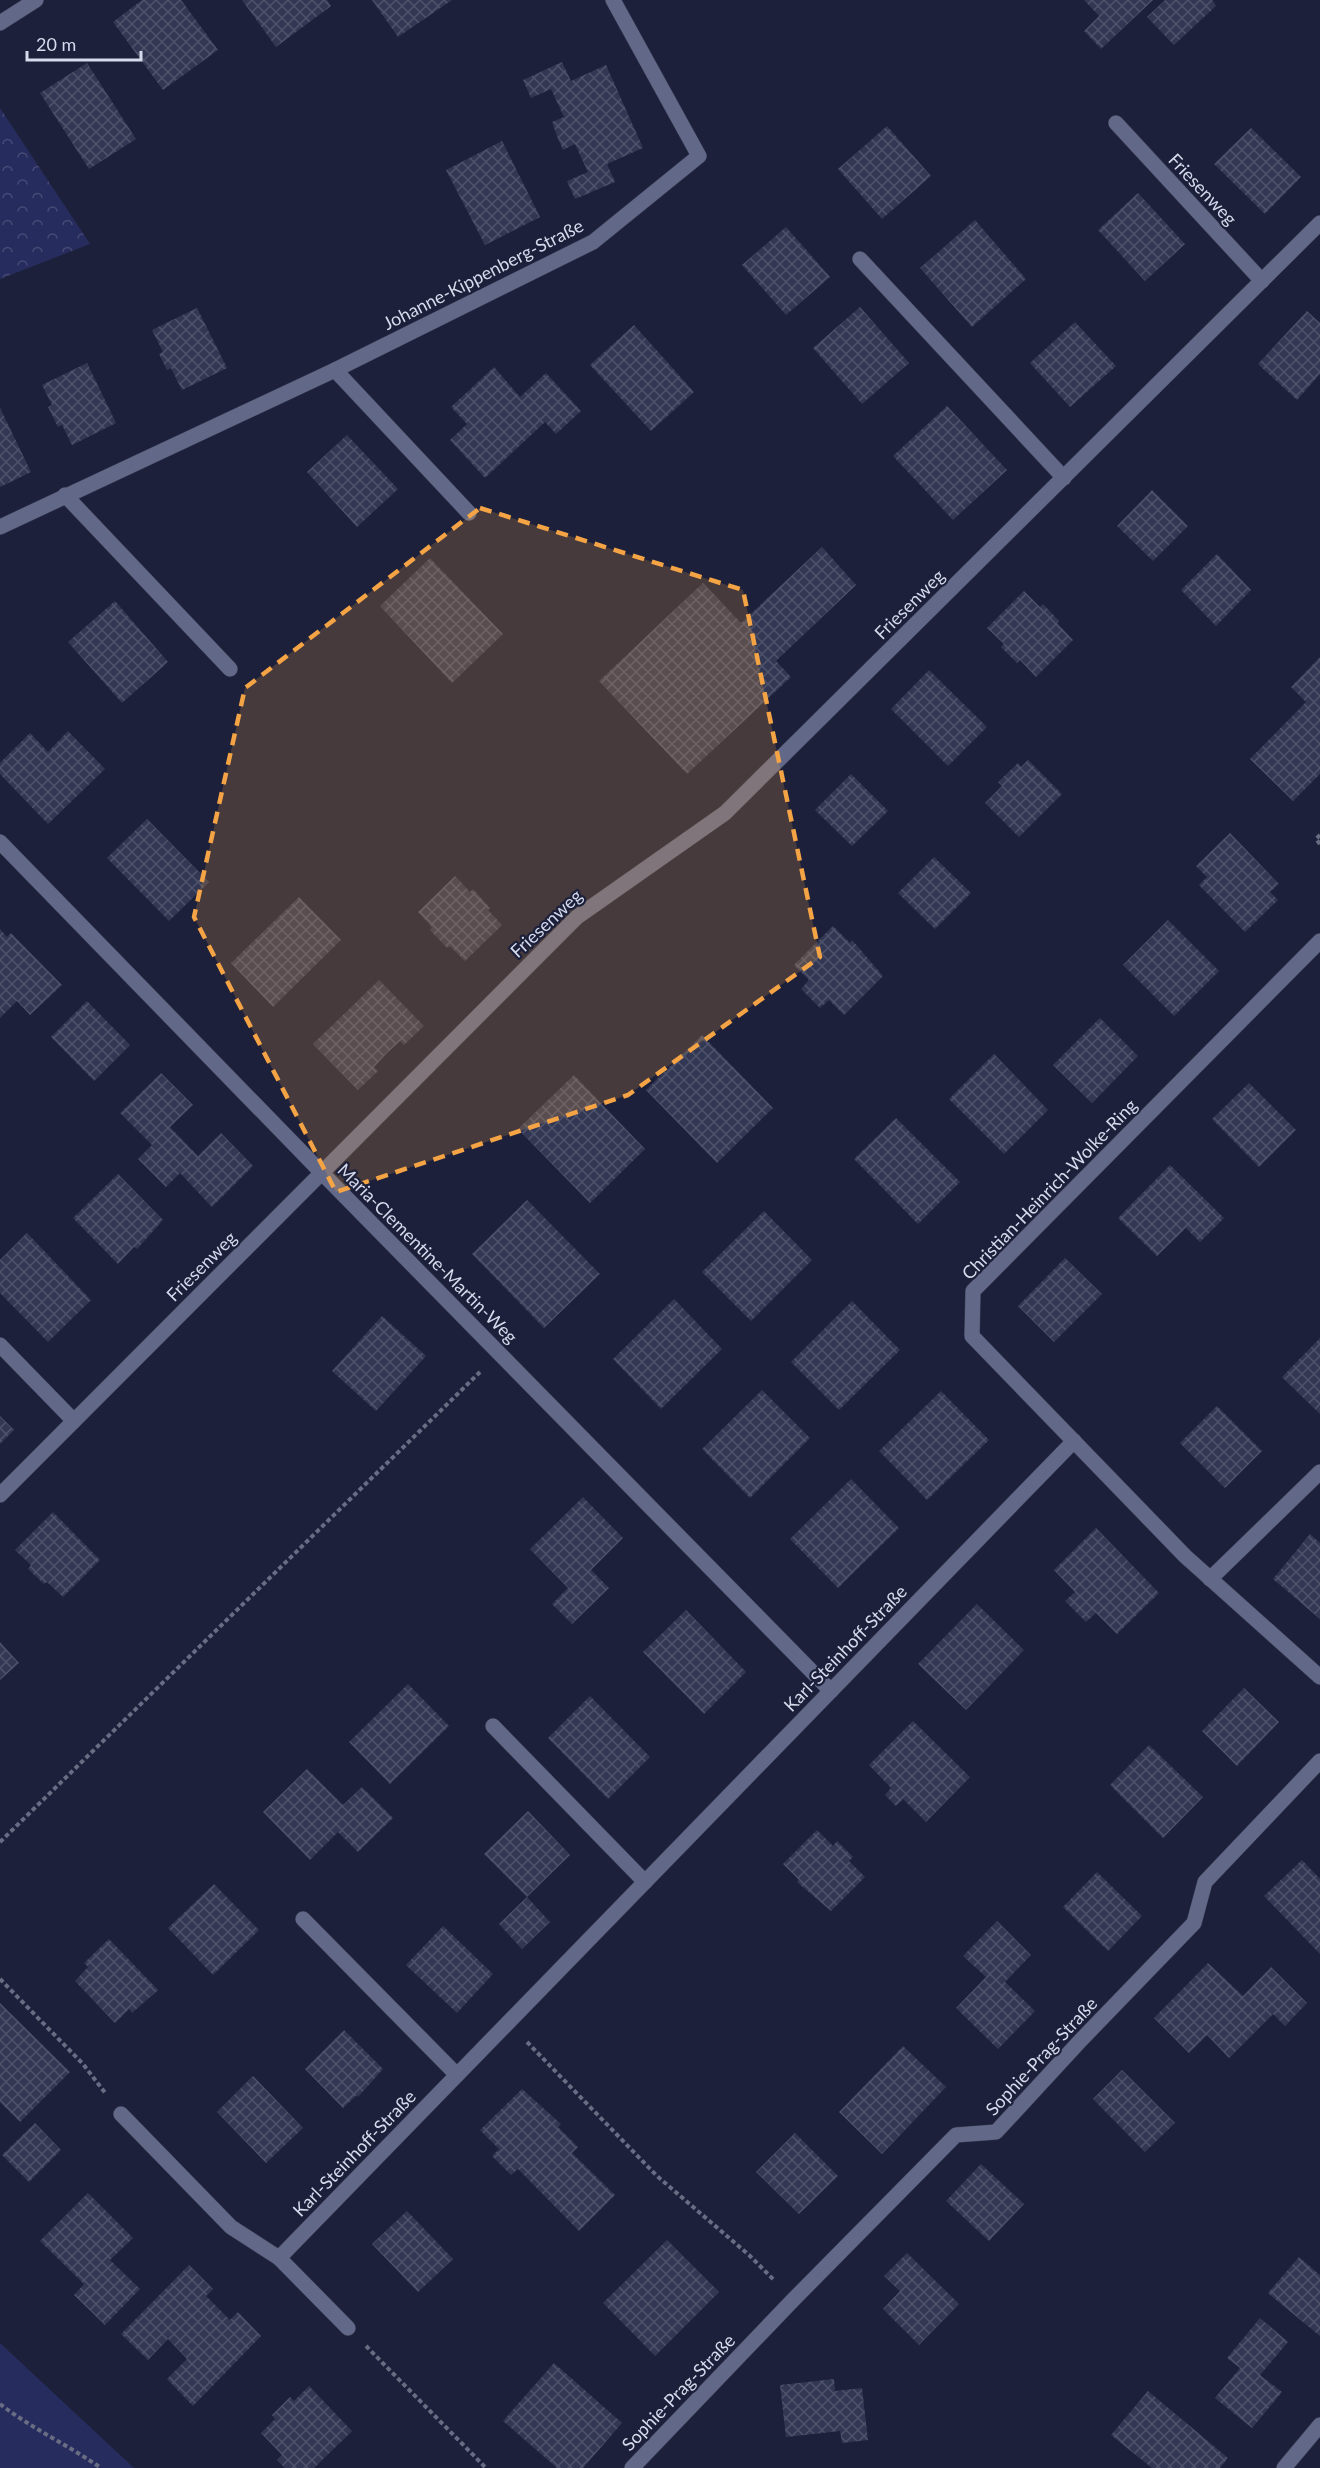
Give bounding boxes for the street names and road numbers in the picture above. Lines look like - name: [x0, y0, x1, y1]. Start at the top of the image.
- street label: Friesenweg: [1164, 149, 1242, 229]
- street label: Johanne-Kippenberg-Straße: [379, 214, 587, 334]
- street label: Friesenweg: [869, 564, 949, 644]
- street label: Friesenweg: [506, 884, 586, 962]
- street label: Christian-Heinrich-Wolke-Ring: [957, 1094, 1141, 1284]
- street label: Maria-Clementine-Martin-Weg: [334, 1159, 522, 1347]
- street label: Friesenweg: [161, 1226, 241, 1306]
- street label: Karl-Steinhoff-Straße: [779, 1580, 911, 1716]
- street label: Sophie-Prag-Straße: [981, 1992, 1101, 2120]
- street label: Karl-Steinhoff-Straße: [288, 2085, 420, 2221]
- street label: Sophie-Prag-Straße: [617, 2329, 739, 2455]

